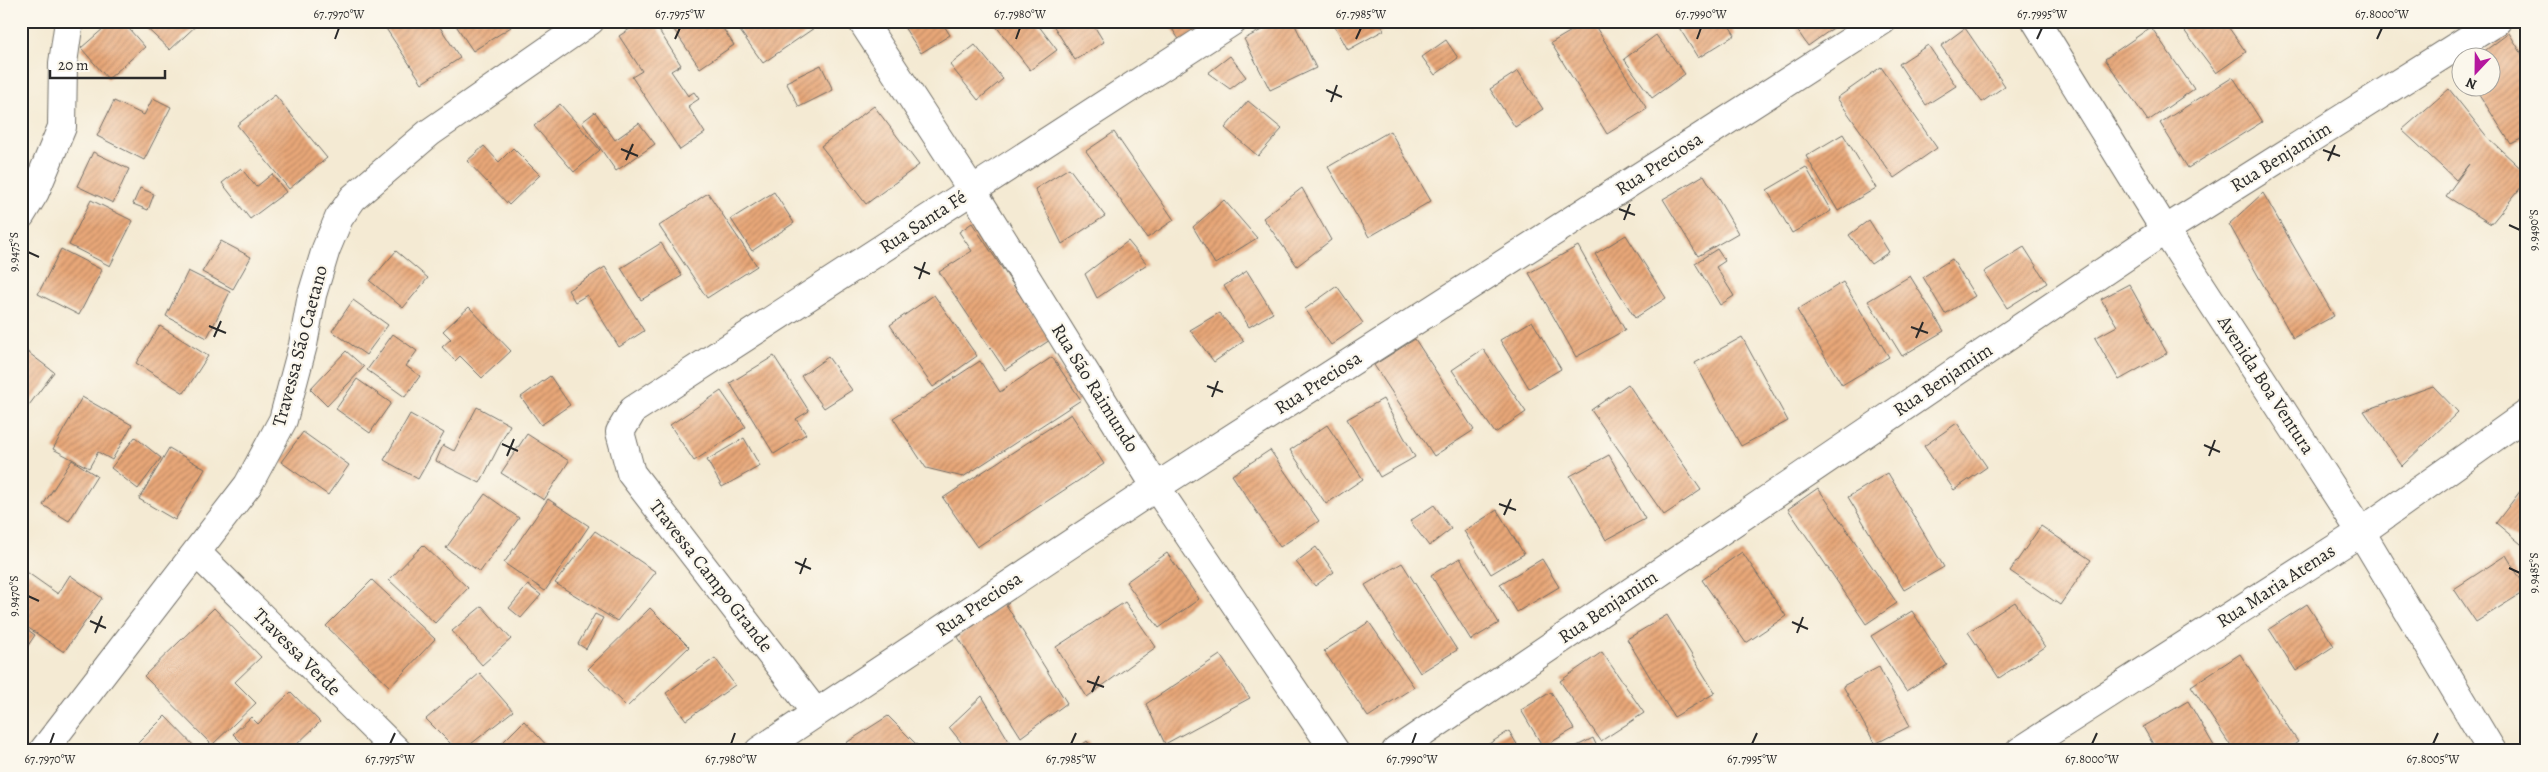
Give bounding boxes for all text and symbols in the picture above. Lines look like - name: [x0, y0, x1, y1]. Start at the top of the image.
- text: 67.7970°W: [314, 6, 365, 22]
- text: 67.7975°W: [655, 6, 706, 22]
- text: 67.7980°W: [994, 6, 1047, 22]
- text: 67.7985°W: [1336, 6, 1387, 22]
- text: 67.7990°W: [1675, 6, 1728, 22]
- text: 67.7995°W: [2017, 6, 2068, 22]
- text: 67.8000°W: [2355, 6, 2410, 22]
- scale bar: [50, 48, 165, 80]
- north arrow: [2450, 48, 2500, 98]
- text: 20 m: [58, 55, 89, 75]
- text: N: [2463, 73, 2480, 94]
- street label: Rua Benjamim: [2226, 116, 2337, 198]
- street label: Rua Preciosa: [1610, 126, 1708, 202]
- street label: Rua Santa Fé: [874, 184, 972, 260]
- text: 9.9490°S: [2526, 209, 2542, 251]
- text: 9.9475°S: [6, 232, 22, 272]
- street label: Travessa São Caetano: [266, 262, 334, 430]
- street label: Avenida Boa Ventura: [2211, 310, 2321, 460]
- street label: Rua São Raimundo: [1045, 319, 1145, 457]
- street label: Rua Benjamim: [1888, 337, 1998, 423]
- street label: Rua Preciosa: [1269, 345, 1367, 421]
- street label: Travessa Campo Grande: [643, 494, 779, 658]
- street label: Rua Maria Atenas: [2212, 538, 2340, 634]
- text: 9.9485°S: [2526, 553, 2542, 593]
- street label: Rua Benjamim: [1553, 564, 1663, 650]
- street label: Rua Preciosa: [931, 565, 1027, 643]
- text: 9.9470°S: [6, 575, 22, 617]
- street label: Travessa Verde: [247, 602, 347, 702]
- text: 67.7970°W: [25, 751, 76, 767]
- text: 67.7975°W: [365, 751, 416, 767]
- text: 67.7980°W: [705, 751, 758, 767]
- text: 67.7985°W: [1046, 751, 1097, 767]
- text: 67.7990°W: [1386, 751, 1439, 767]
- text: 67.7995°W: [1727, 751, 1778, 767]
- text: 67.8000°W: [2065, 751, 2120, 767]
- text: 67.8005°W: [2407, 751, 2460, 767]

